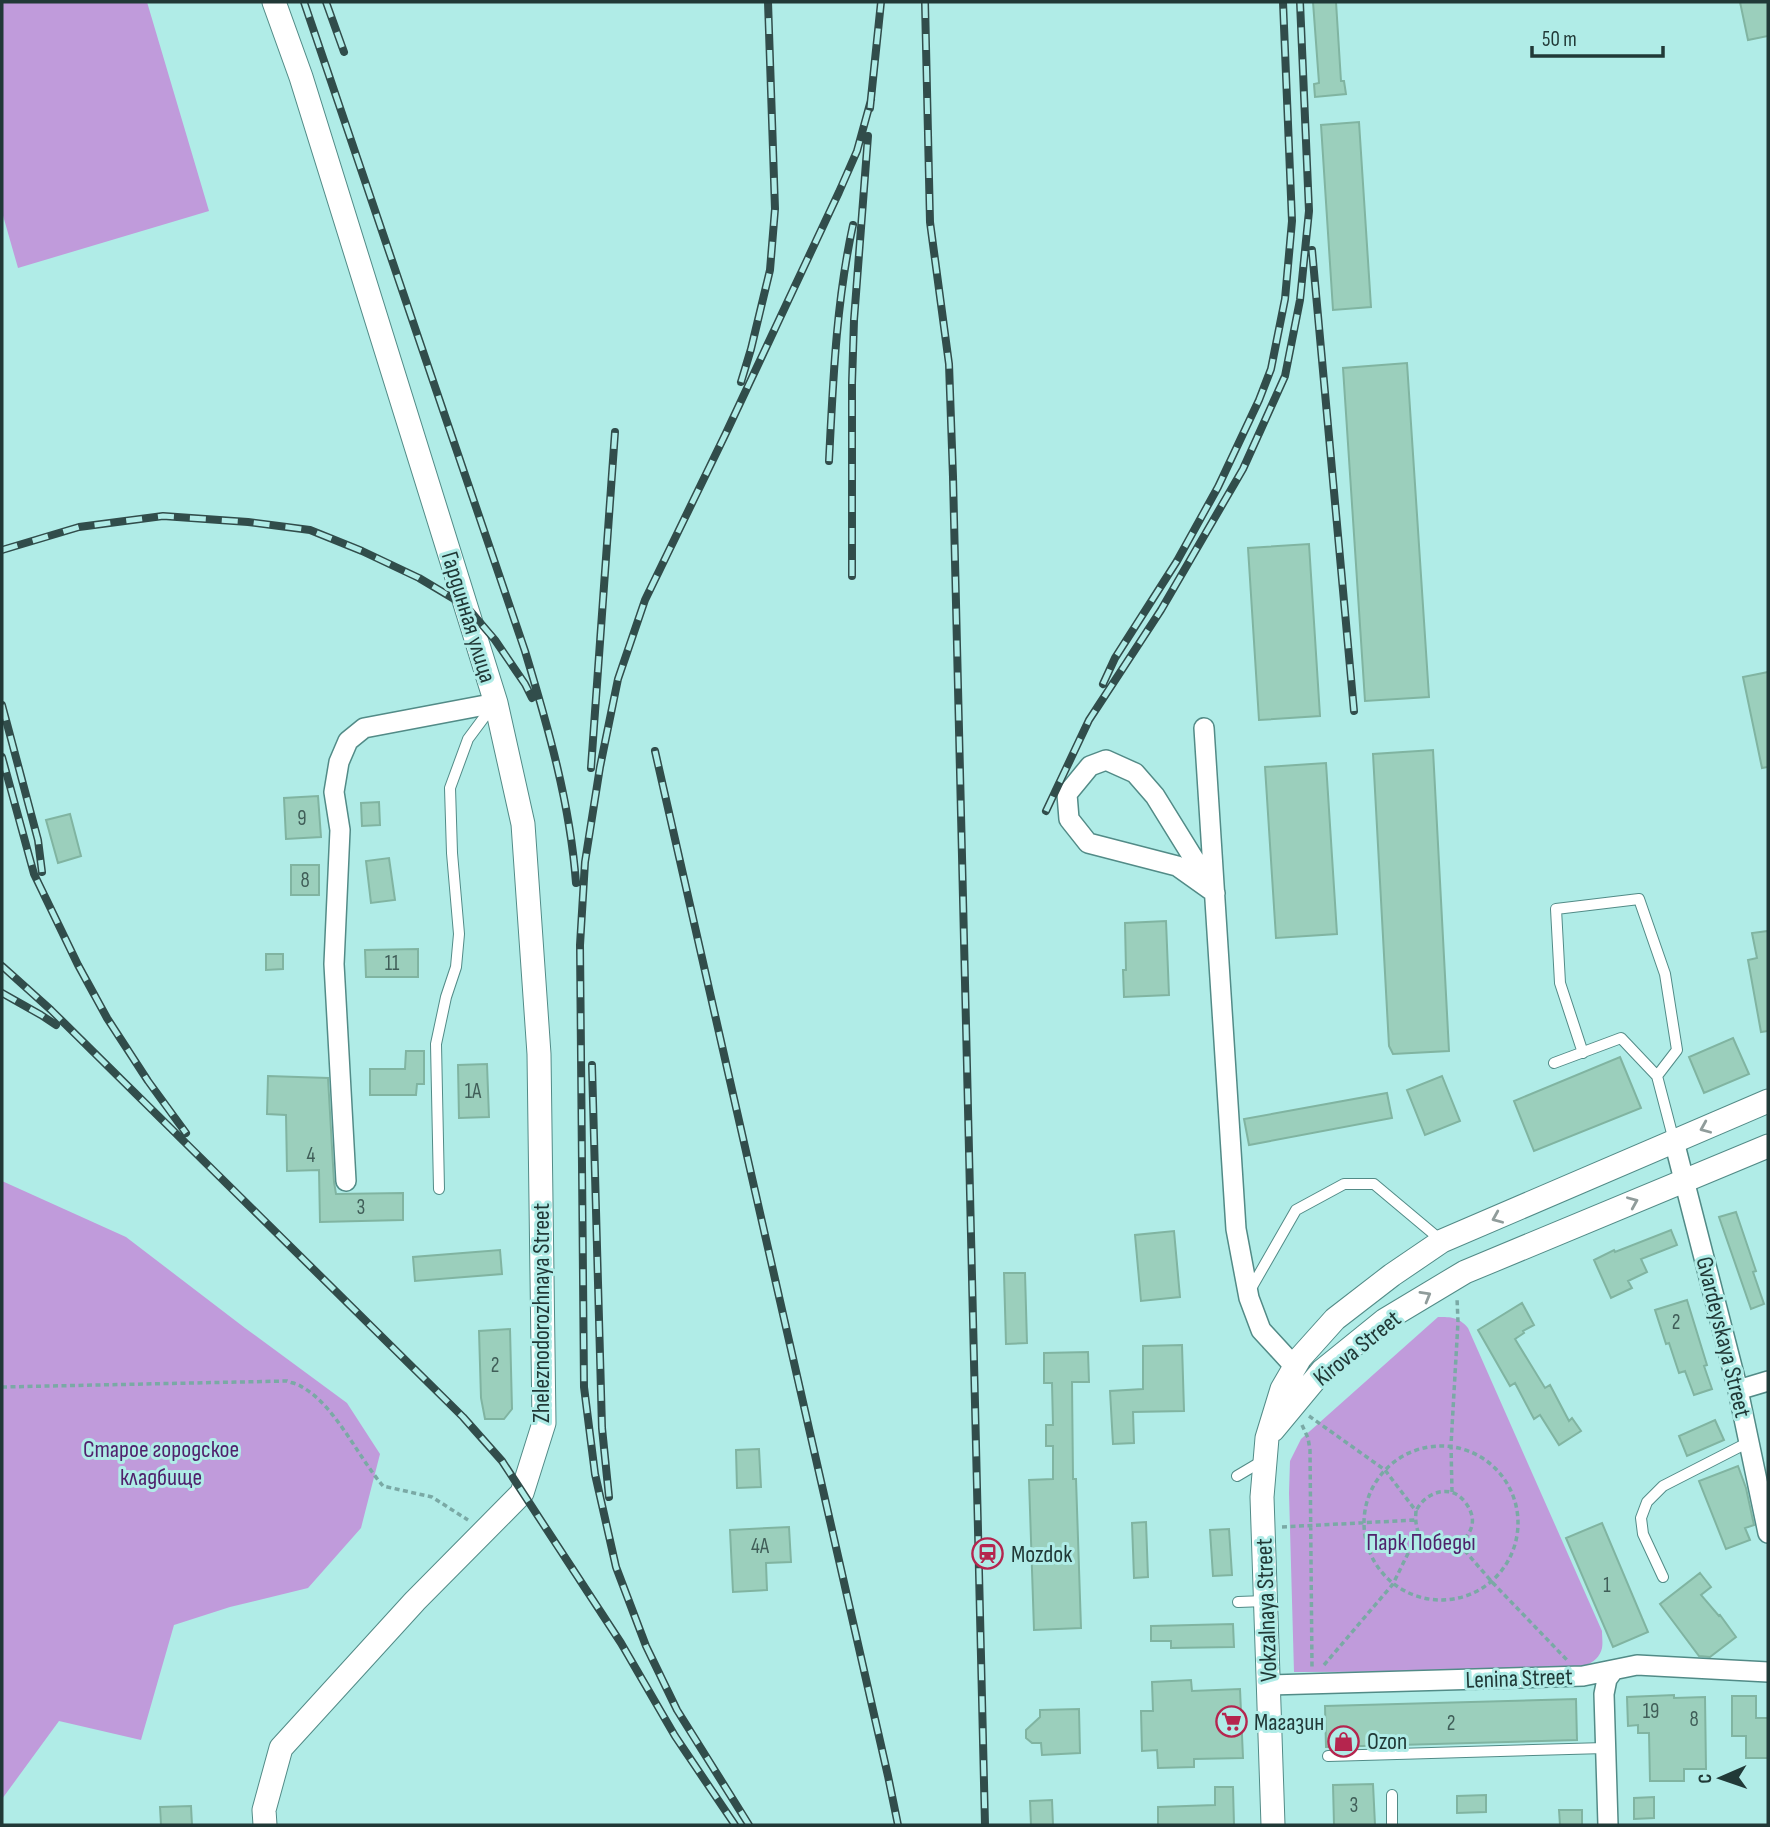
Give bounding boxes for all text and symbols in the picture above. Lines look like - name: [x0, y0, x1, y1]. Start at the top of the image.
- scale bar: [1532, 14, 1663, 58]
- text: 50 m: [1542, 27, 1577, 52]
- street label: Гардинная улица: [435, 548, 502, 686]
- house number: 9: [297, 806, 307, 831]
- house number: 8: [300, 868, 310, 893]
- house number: 11: [385, 951, 400, 976]
- house number: 1А: [465, 1079, 482, 1104]
- one-way arrow: [1700, 1120, 1713, 1134]
- house number: 4: [307, 1143, 316, 1168]
- house number: 3: [357, 1195, 365, 1220]
- one-way arrow: [1625, 1196, 1638, 1210]
- street label: Zheleznodorozhnaya Street: [527, 1203, 556, 1423]
- one-way arrow: [1491, 1210, 1503, 1224]
- street label: Gvardeyskaya Street: [1690, 1254, 1757, 1420]
- one-way arrow: [1418, 1291, 1431, 1304]
- street label: Kirova Street: [1308, 1304, 1407, 1392]
- house number: 2: [1672, 1310, 1680, 1335]
- house number: 2: [491, 1353, 499, 1378]
- park label: Старое городское кладбище: [83, 1435, 239, 1492]
- park label: Парк Победы: [1366, 1528, 1476, 1557]
- house number: 4А: [751, 1534, 770, 1559]
- station icon: Mozdok: [971, 1537, 1005, 1571]
- street label: Vokzalnaya Street: [1250, 1538, 1283, 1682]
- place label: Mozdok: [1011, 1540, 1072, 1569]
- house number: 1: [1603, 1573, 1611, 1598]
- street label: Lenina Street: [1465, 1662, 1573, 1695]
- house number: 19: [1643, 1699, 1659, 1724]
- supermarket icon: Магазин: [1214, 1705, 1248, 1739]
- house number: 8: [1689, 1707, 1699, 1732]
- place label: Магазин: [1254, 1708, 1324, 1737]
- house number: 2: [1447, 1711, 1455, 1736]
- shop icon: Ozon: [1327, 1724, 1361, 1758]
- place label: Ozon: [1367, 1727, 1407, 1756]
- north arrow: [1686, 1743, 1756, 1813]
- text: С: [1694, 1773, 1717, 1784]
- house number: 3: [1350, 1793, 1358, 1818]

